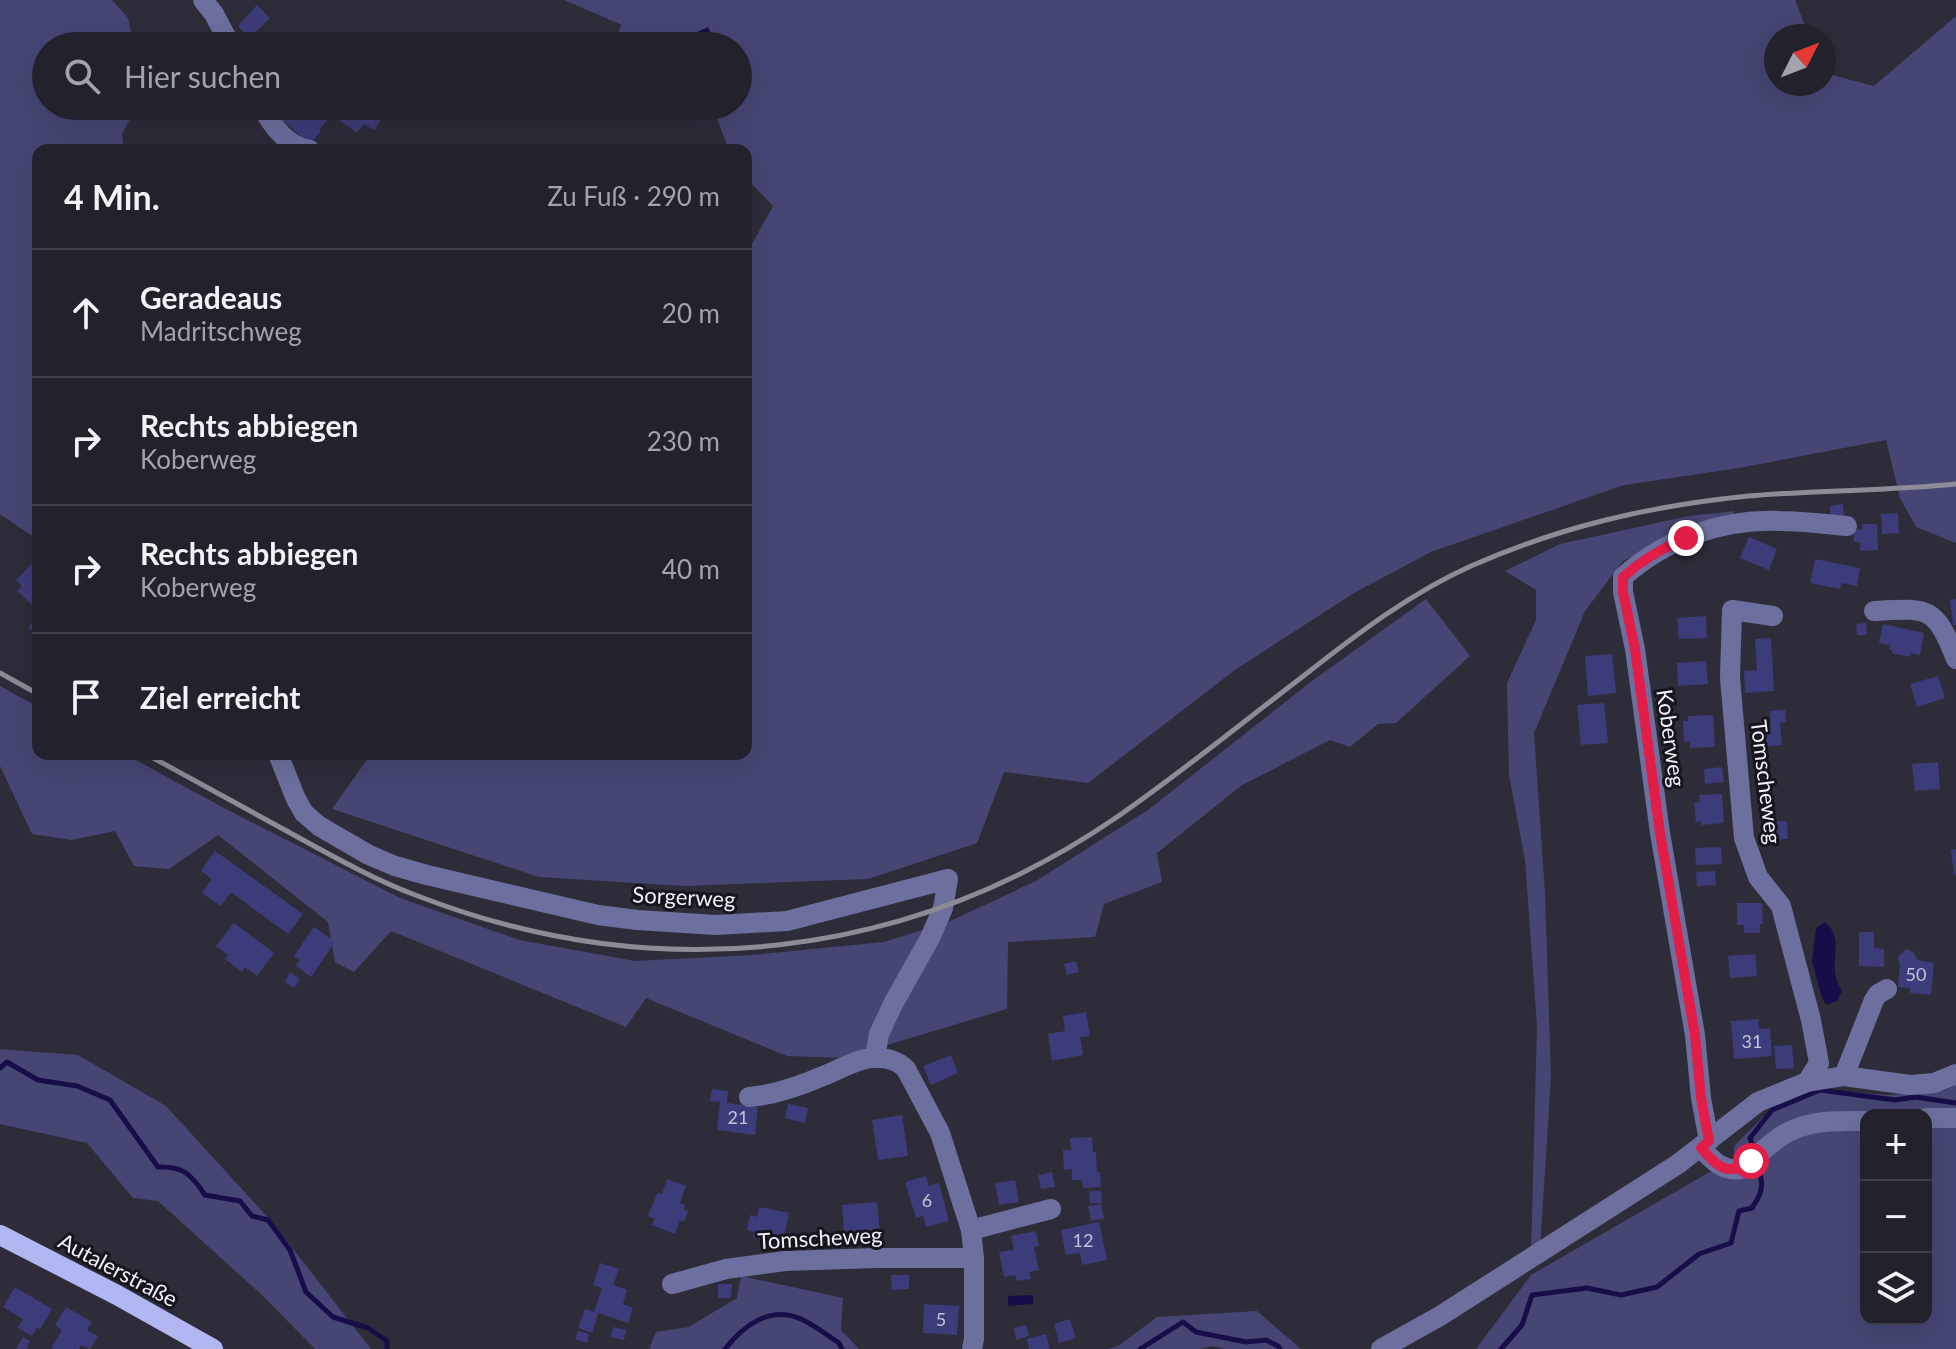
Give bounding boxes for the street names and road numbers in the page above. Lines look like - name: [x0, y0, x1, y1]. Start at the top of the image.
- street label: Koberweg: [1651, 687, 1692, 789]
- street label: Tomscheweg: [1745, 718, 1788, 846]
- street label: Sorgerweg: [632, 880, 736, 913]
- street label: Tomscheweg: [757, 1221, 883, 1254]
- street label: Autalerstraße: [54, 1227, 182, 1312]

